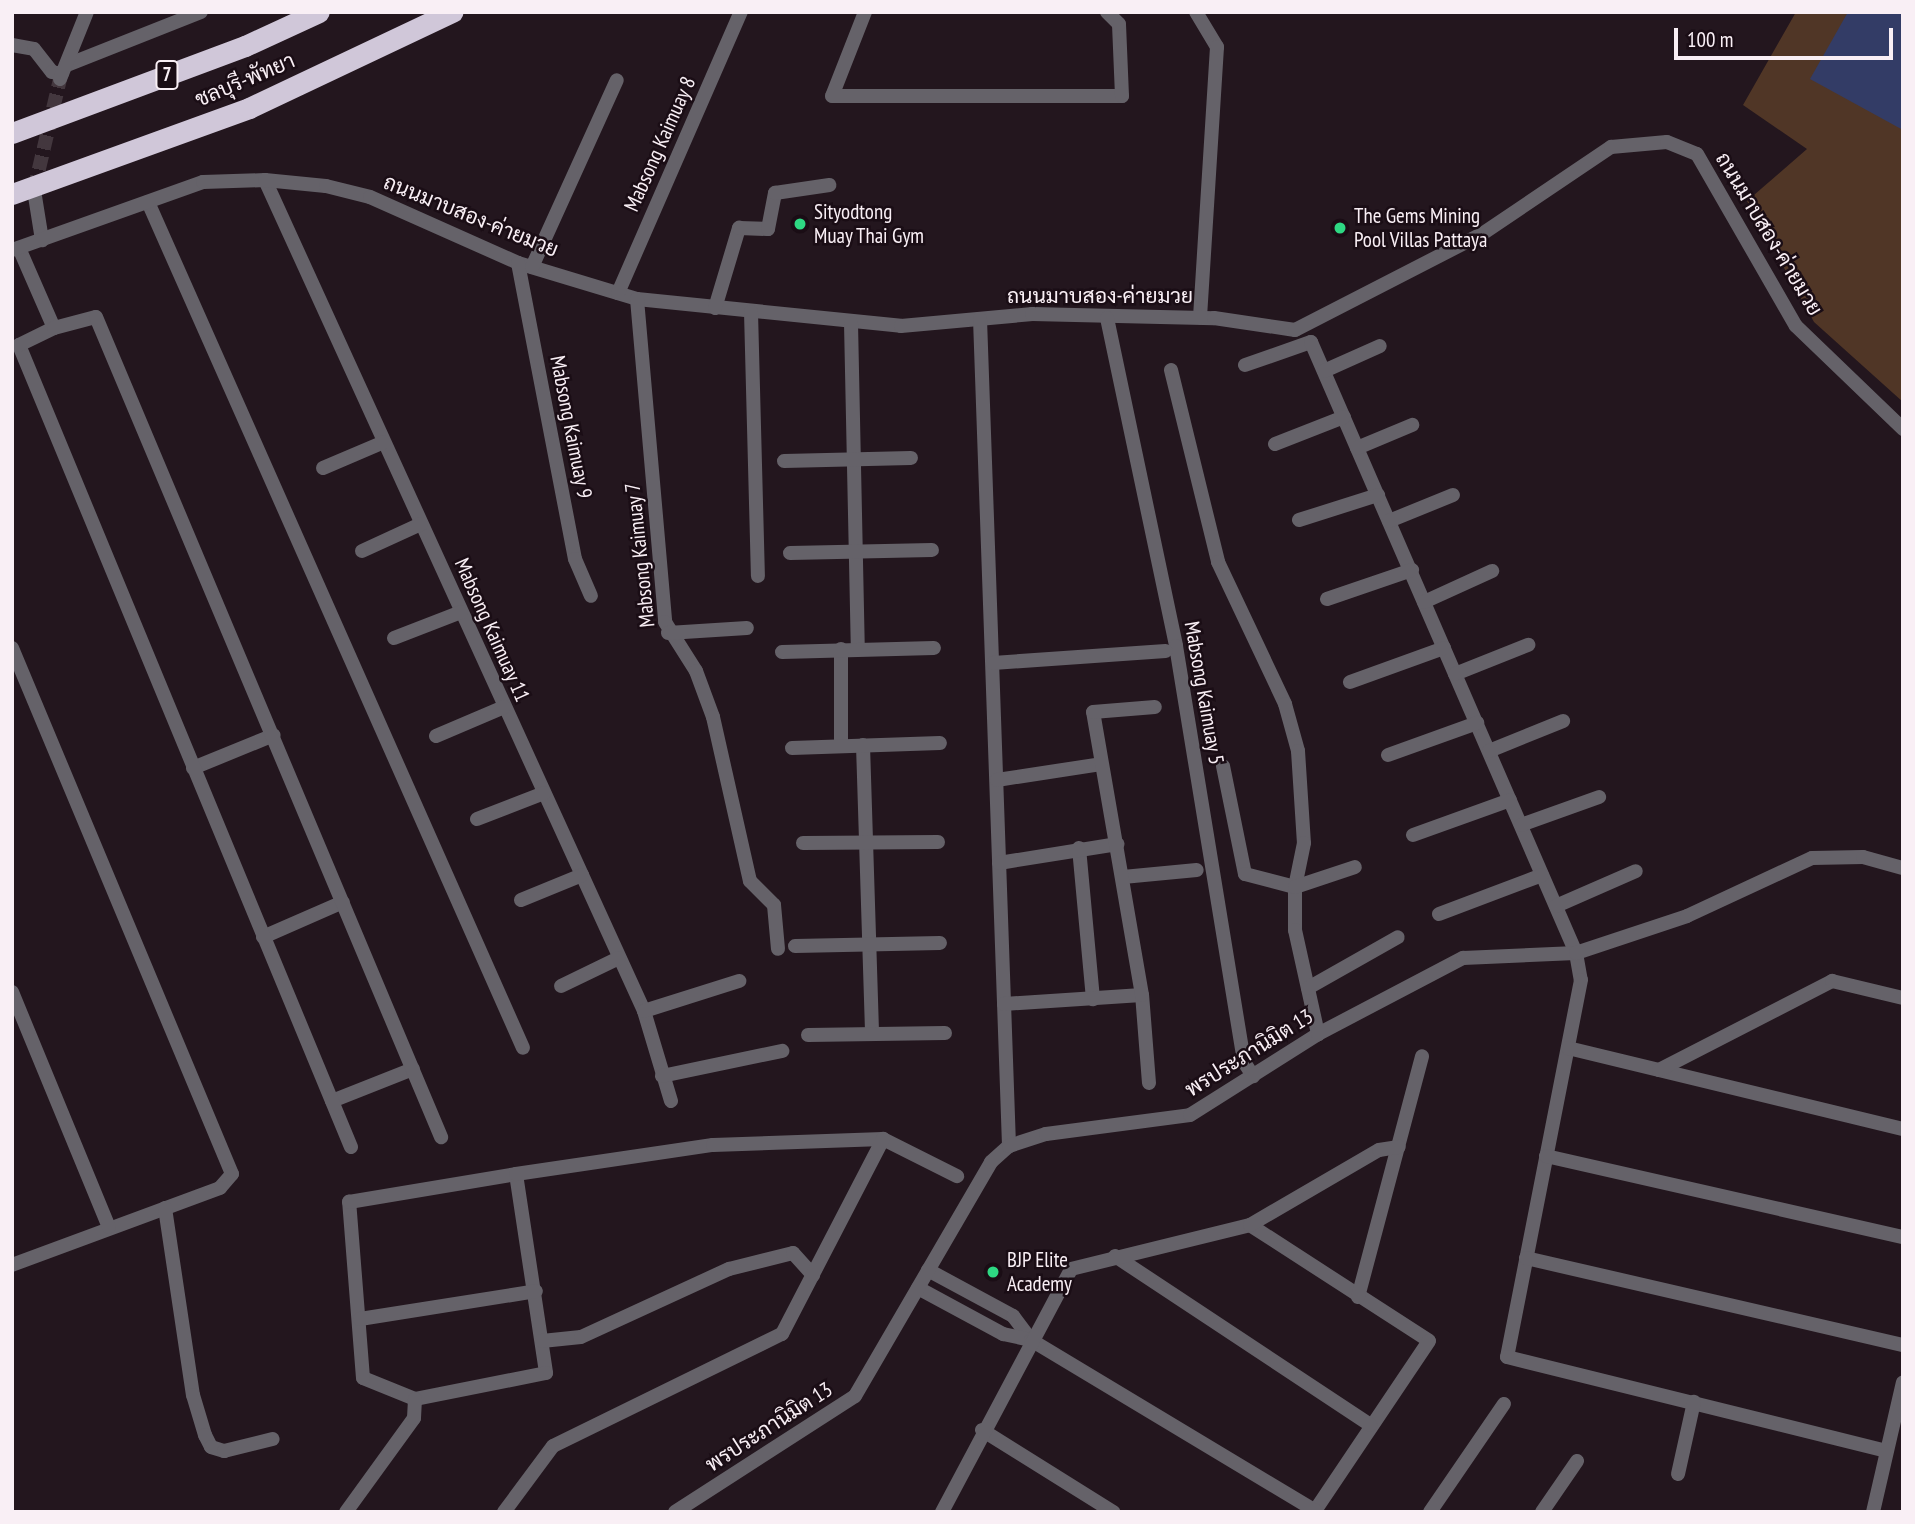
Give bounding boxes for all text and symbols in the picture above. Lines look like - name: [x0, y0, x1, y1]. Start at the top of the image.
- scale bar: [1677, 14, 1896, 58]
- text: 100 m: [1687, 26, 1733, 53]
- street label: ชลบุรี-พัทยา: [191, 48, 299, 112]
- road number: 7: [155, 60, 179, 90]
- street label: Mabsong Kaimuay 8: [619, 72, 701, 216]
- street label: ถนนมาบสอง-ค่ายมวย: [1710, 148, 1828, 320]
- street label: ถนนมาบสอง-ค่ายมวย: [380, 169, 562, 263]
- place label: Sityodtong Muay Thai Gym: [814, 199, 925, 249]
- place label: The Gems Mining Pool Villas Pattaya: [1354, 203, 1488, 253]
- marker: Sityodtong Muay Thai Gym: [792, 216, 808, 232]
- marker: The Gems Mining Pool Villas Pattaya: [1332, 220, 1348, 236]
- street label: ถนนมาบสอง-ค่ายมวย: [1007, 283, 1193, 309]
- street label: Mabsong Kaimuay 9: [545, 353, 597, 501]
- street label: Mabsong Kaimuay 7: [620, 481, 660, 629]
- street label: Mabsong Kaimuay 11: [449, 554, 535, 706]
- street label: Mabsong Kaimuay 5: [1179, 619, 1229, 767]
- street label: พรประภานิมิต 13: [1180, 1004, 1318, 1102]
- place label: BJP Elite Academy: [1007, 1247, 1072, 1297]
- marker: BJP Elite Academy: [985, 1264, 1001, 1280]
- street label: พรประภานิมิต 13: [701, 1377, 837, 1477]

